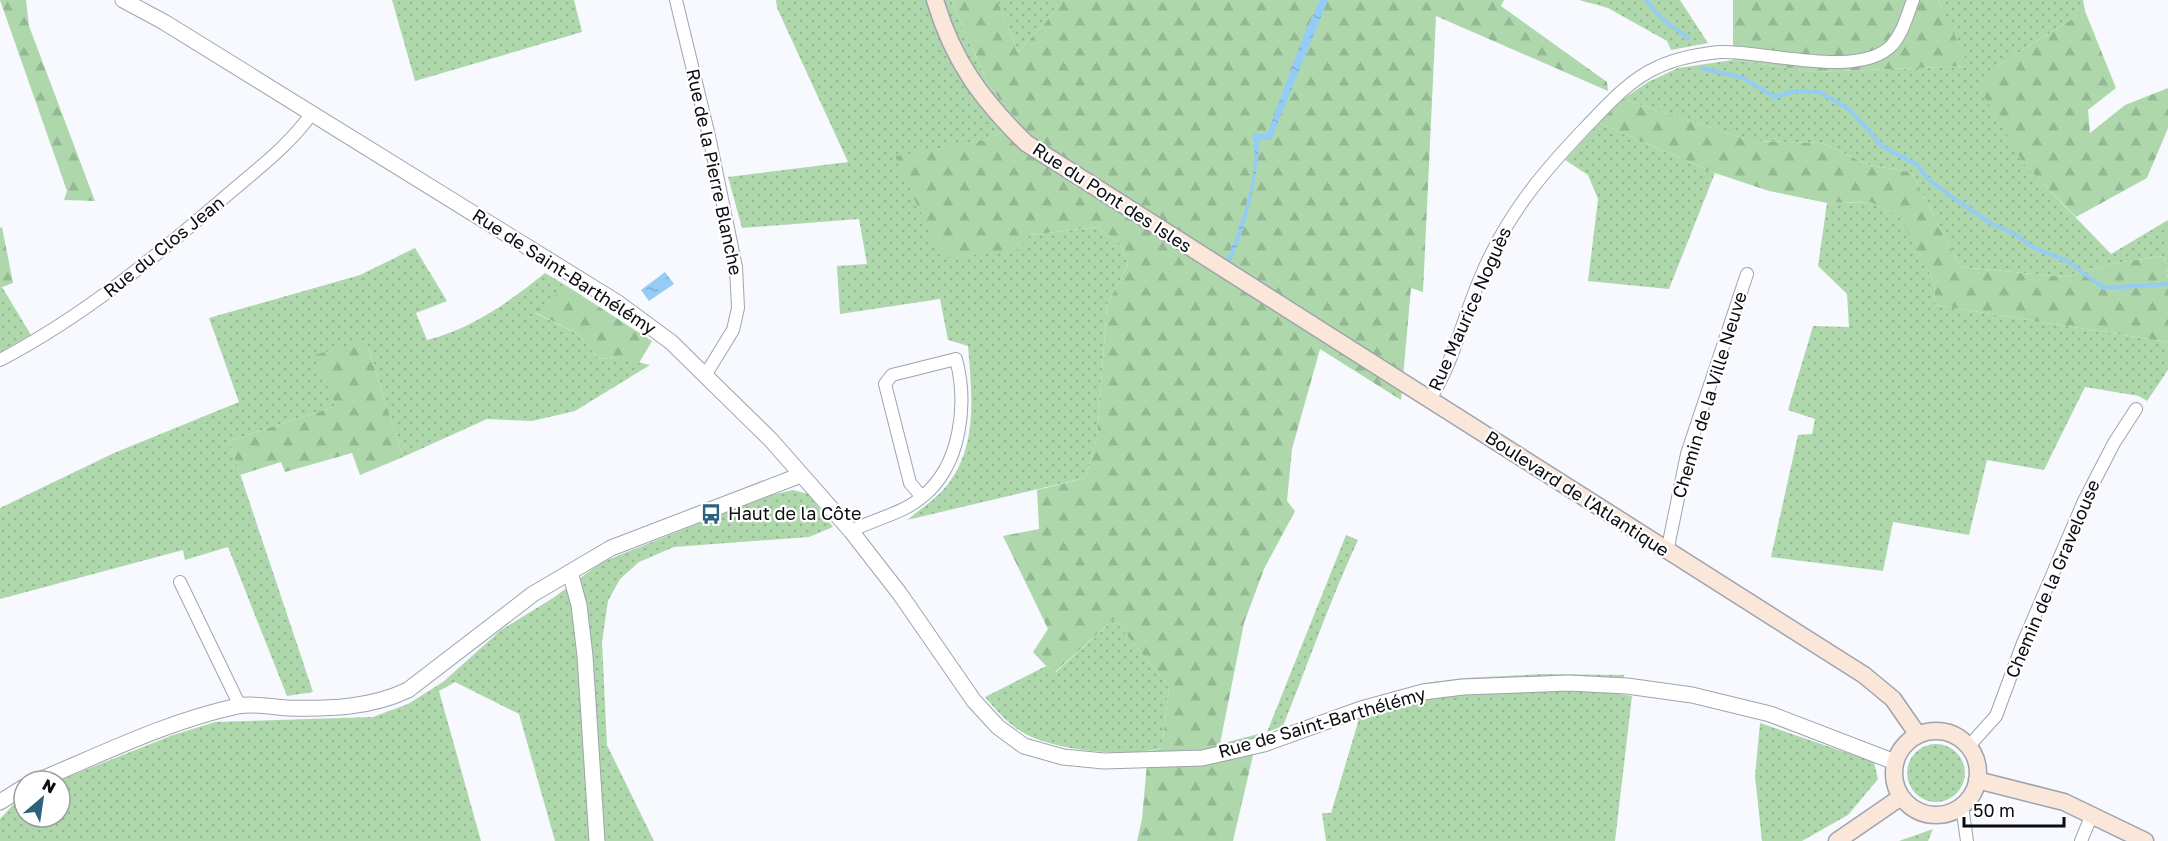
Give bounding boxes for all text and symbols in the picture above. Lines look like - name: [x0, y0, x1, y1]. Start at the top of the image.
- street label: Rue de la Pierre Blanche: [682, 67, 748, 277]
- street label: Rue du Pont des Isles: [1029, 137, 1196, 257]
- street label: Rue du Clos Jean: [99, 191, 228, 301]
- street label: Rue de Saint-Barthélémy: [468, 203, 661, 339]
- street label: Rue Maurice Noguès: [1423, 223, 1515, 394]
- street label: Chemin de la Ville Neuve: [1667, 289, 1751, 501]
- street label: Boulevard de l'Atlantique: [1481, 425, 1674, 561]
- street label: Chemin de la Gravelouse: [2000, 476, 2104, 681]
- bus stop icon: Haut de la Côte: [699, 502, 723, 526]
- place label: Haut de la Côte: [728, 502, 862, 524]
- street label: Rue de Saint-Barthélémy: [1215, 682, 1428, 762]
- north arrow: [12, 769, 72, 829]
- text: N: [39, 774, 59, 798]
- scale bar: [1964, 790, 2064, 828]
- text: 50 m: [1973, 799, 2015, 821]

